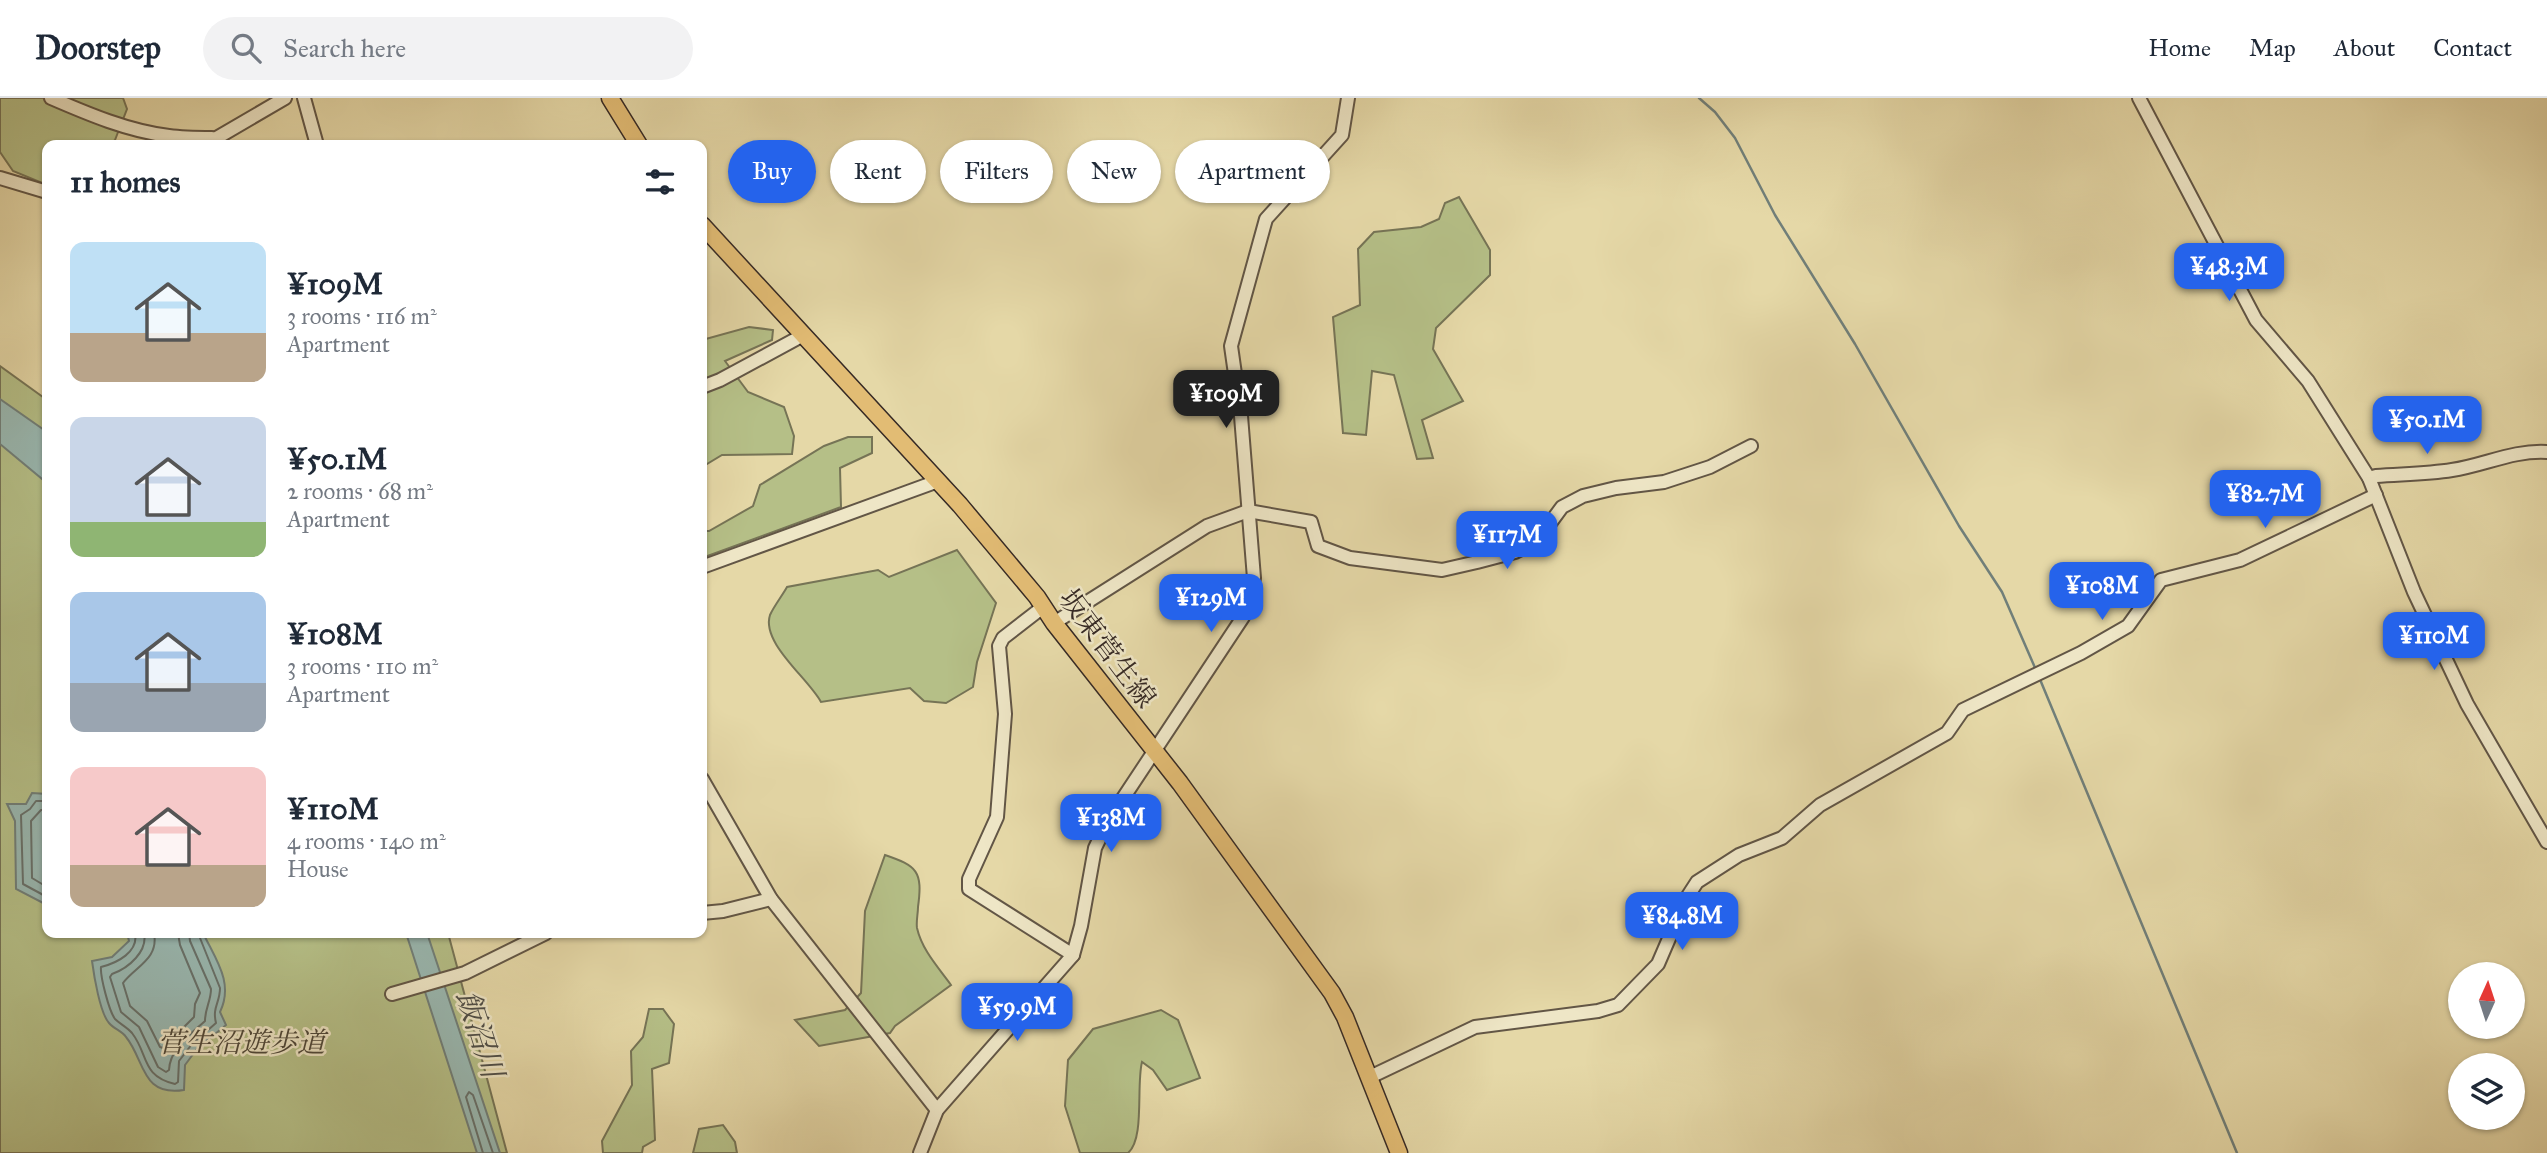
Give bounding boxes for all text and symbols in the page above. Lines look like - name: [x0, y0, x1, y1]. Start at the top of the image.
- search box: [203, 17, 693, 80]
- text: Doorstep: [35, 28, 161, 68]
- icon: search: [227, 29, 265, 67]
- text: Search here: [283, 32, 406, 64]
- text: Home: [2148, 33, 2211, 63]
- text: Map: [2249, 33, 2296, 63]
- text: About: [2334, 33, 2395, 63]
- text: Contact: [2433, 33, 2512, 63]
- chip: Buy: [728, 140, 816, 203]
- chip: Rent: [830, 140, 926, 203]
- chip: Filters: [940, 140, 1053, 203]
- chip: New: [1067, 140, 1161, 203]
- chip: Apartment: [1175, 140, 1330, 203]
- icon: filters: [641, 163, 679, 201]
- text: 11 homes: [70, 164, 181, 200]
- pin: ¥48.3M: [2172, 244, 2286, 303]
- text: ¥48.3M: [2190, 252, 2268, 280]
- text: ¥109M: [287, 266, 383, 302]
- icon: home: [126, 270, 210, 354]
- text: 3 rooms · 116 m²: [287, 302, 437, 330]
- text: Apartment: [287, 330, 390, 358]
- pin: ¥109M: [1177, 370, 1275, 430]
- text: ¥109M: [1189, 379, 1263, 407]
- pin: ¥50.1M: [2370, 396, 2484, 456]
- text: ¥50.1M: [2389, 405, 2465, 433]
- text: ¥50.1M: [287, 441, 387, 477]
- icon: home: [126, 445, 210, 529]
- pin: ¥82.7M: [2208, 470, 2322, 530]
- text: 2 rooms · 68 m²: [287, 477, 433, 505]
- text: ¥82.7M: [2226, 479, 2304, 507]
- text: Apartment: [287, 505, 390, 533]
- pin: ¥117M: [1458, 512, 1556, 571]
- text: ¥117M: [1472, 520, 1542, 548]
- pin: ¥108M: [2053, 562, 2151, 622]
- text: ¥108M: [2065, 571, 2139, 599]
- pin: ¥129M: [1162, 574, 1260, 634]
- street label: 坂東菅生線: [1051, 582, 1164, 715]
- text: ¥129M: [1175, 583, 1247, 611]
- pin: ¥110M: [2385, 612, 2483, 672]
- text: ¥108M: [287, 616, 383, 652]
- icon: home: [126, 620, 210, 704]
- text: ¥110M: [2399, 621, 2469, 649]
- text: 3 rooms · 110 m²: [287, 652, 438, 680]
- text: Apartment: [287, 680, 390, 708]
- text: ¥110M: [287, 791, 379, 827]
- pin: ¥138M: [1062, 794, 1160, 854]
- icon: home: [126, 795, 210, 879]
- text: ¥138M: [1076, 803, 1146, 831]
- text: 4 rooms · 140 m²: [287, 827, 446, 855]
- text: House: [287, 855, 349, 883]
- pin: ¥84.8M: [1625, 892, 1739, 952]
- text: ¥84.8M: [1641, 901, 1723, 929]
- north arrow: [2448, 962, 2525, 1040]
- map controls: [2448, 962, 2525, 1130]
- pin: ¥59.9M: [960, 984, 1074, 1043]
- water label: 飯沼川: [449, 986, 512, 1085]
- text: ¥59.9M: [978, 992, 1057, 1020]
- park label: 菅生沼遊歩道: [157, 1025, 329, 1060]
- button: layers: [2448, 1053, 2525, 1130]

